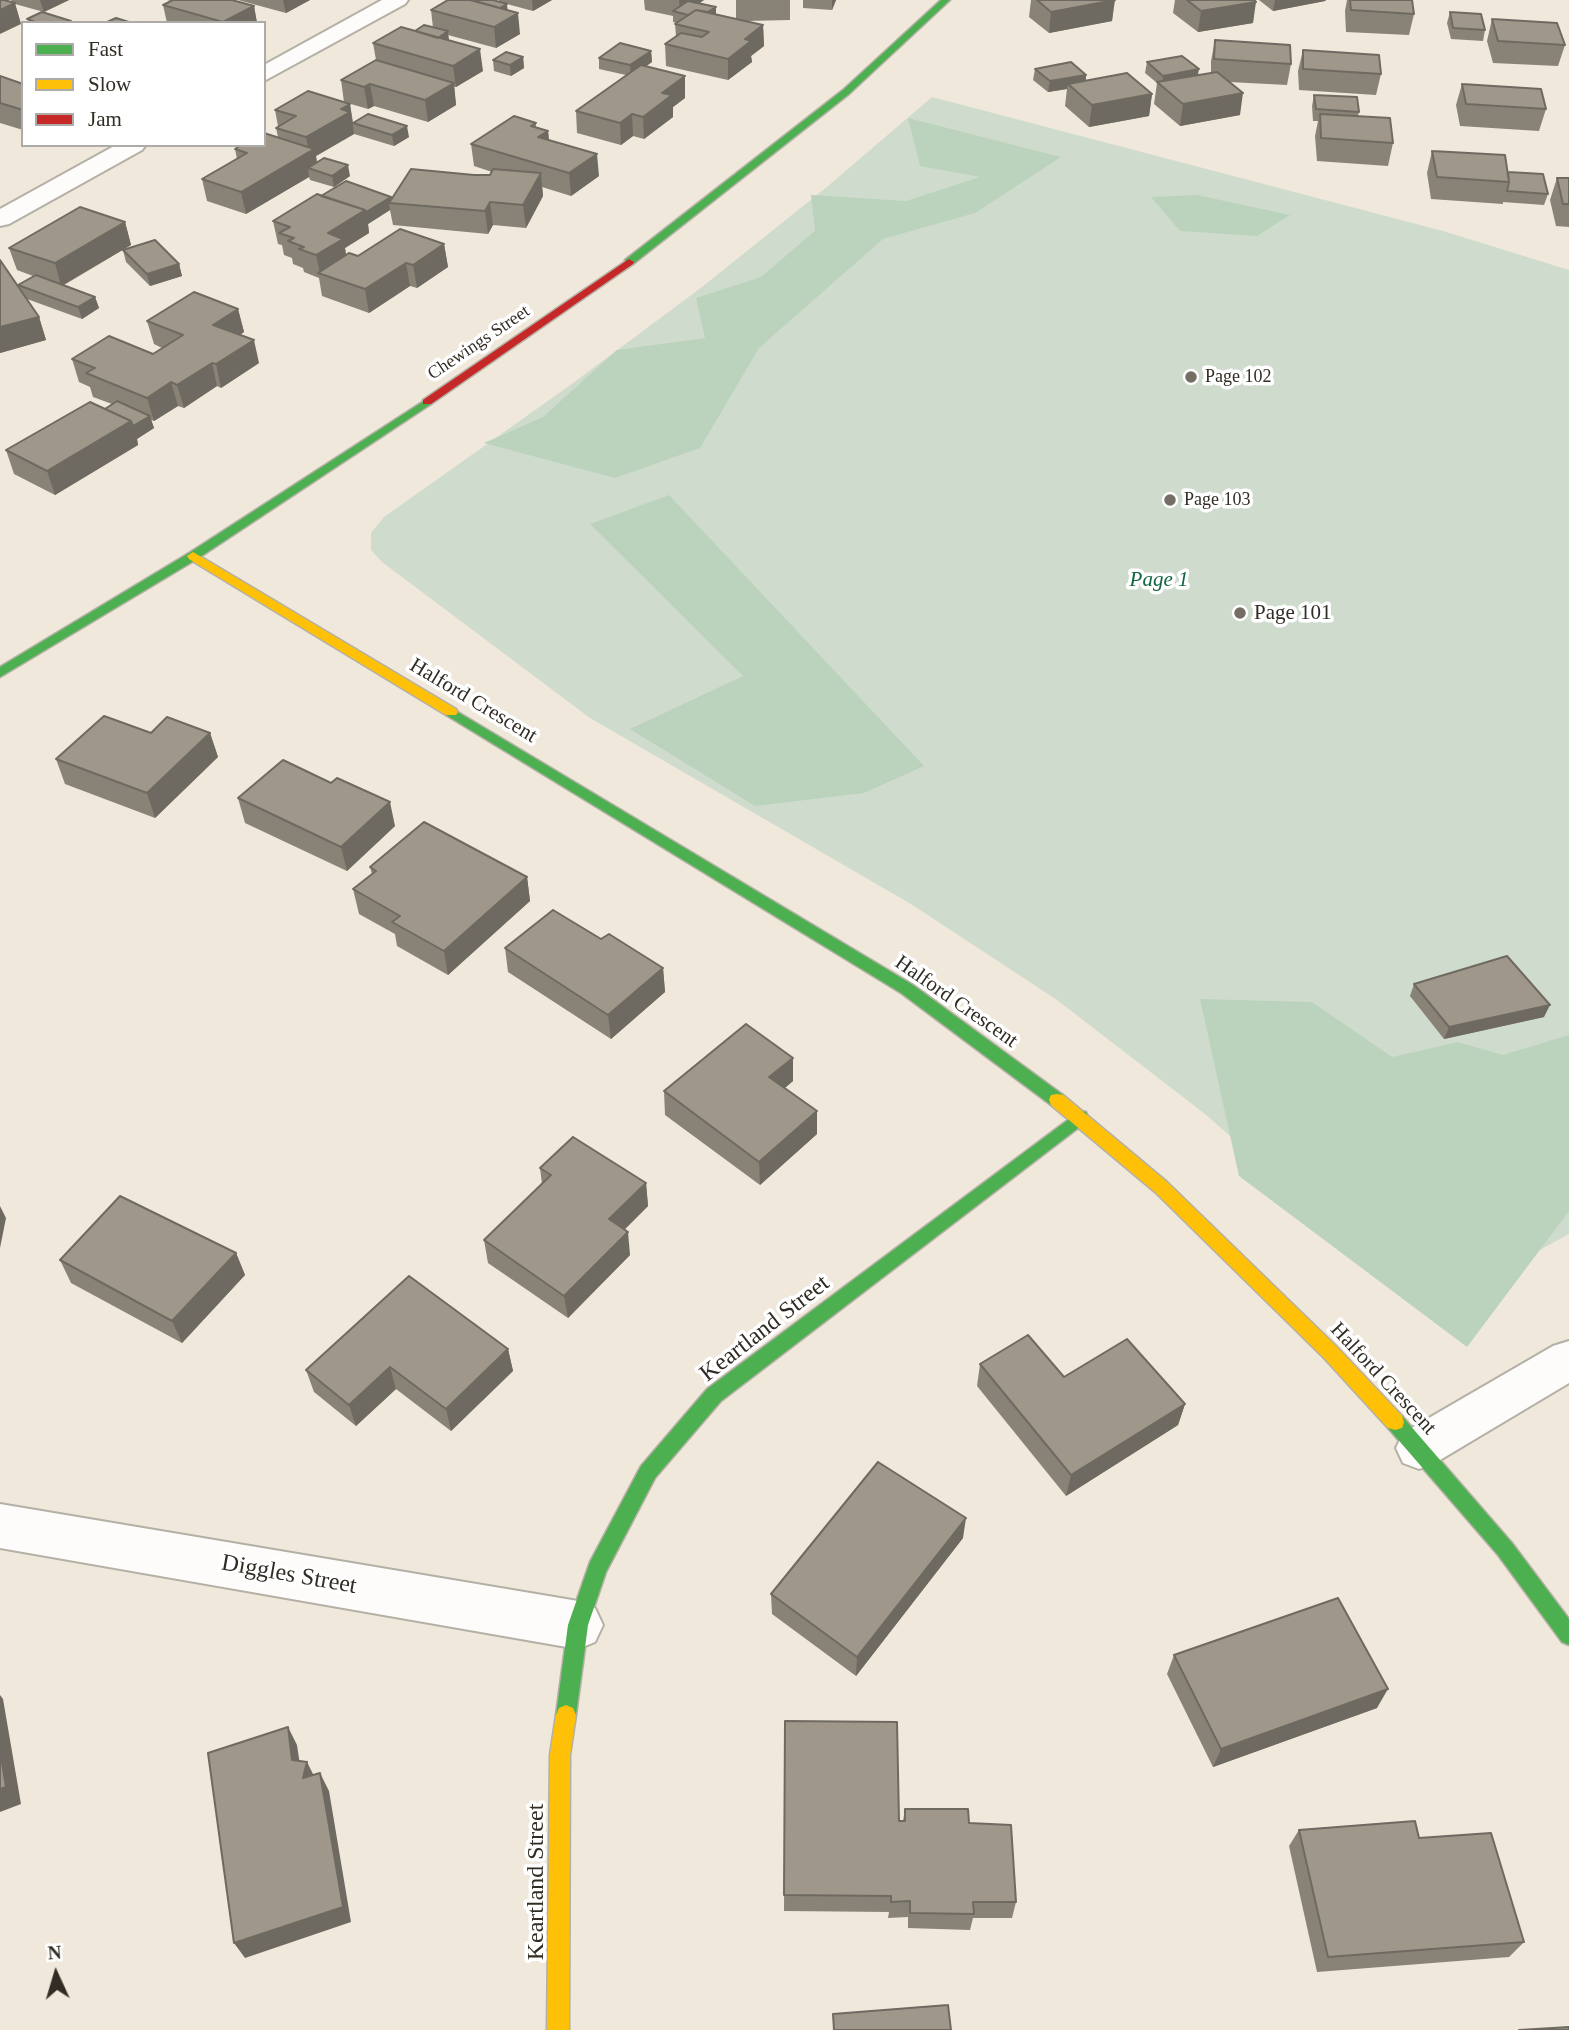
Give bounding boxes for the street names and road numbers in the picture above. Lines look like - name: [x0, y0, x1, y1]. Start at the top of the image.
- street label: Chewings Street: [424, 301, 534, 385]
- street label: Halford Crescent: [405, 653, 541, 749]
- street label: Halford Crescent: [890, 950, 1022, 1054]
- street label: Keartland Street: [694, 1269, 836, 1389]
- street label: Halford Crescent: [1325, 1318, 1441, 1440]
- street label: Diggles Street: [219, 1549, 359, 1601]
- street label: Keartland Street: [523, 1804, 551, 1960]

